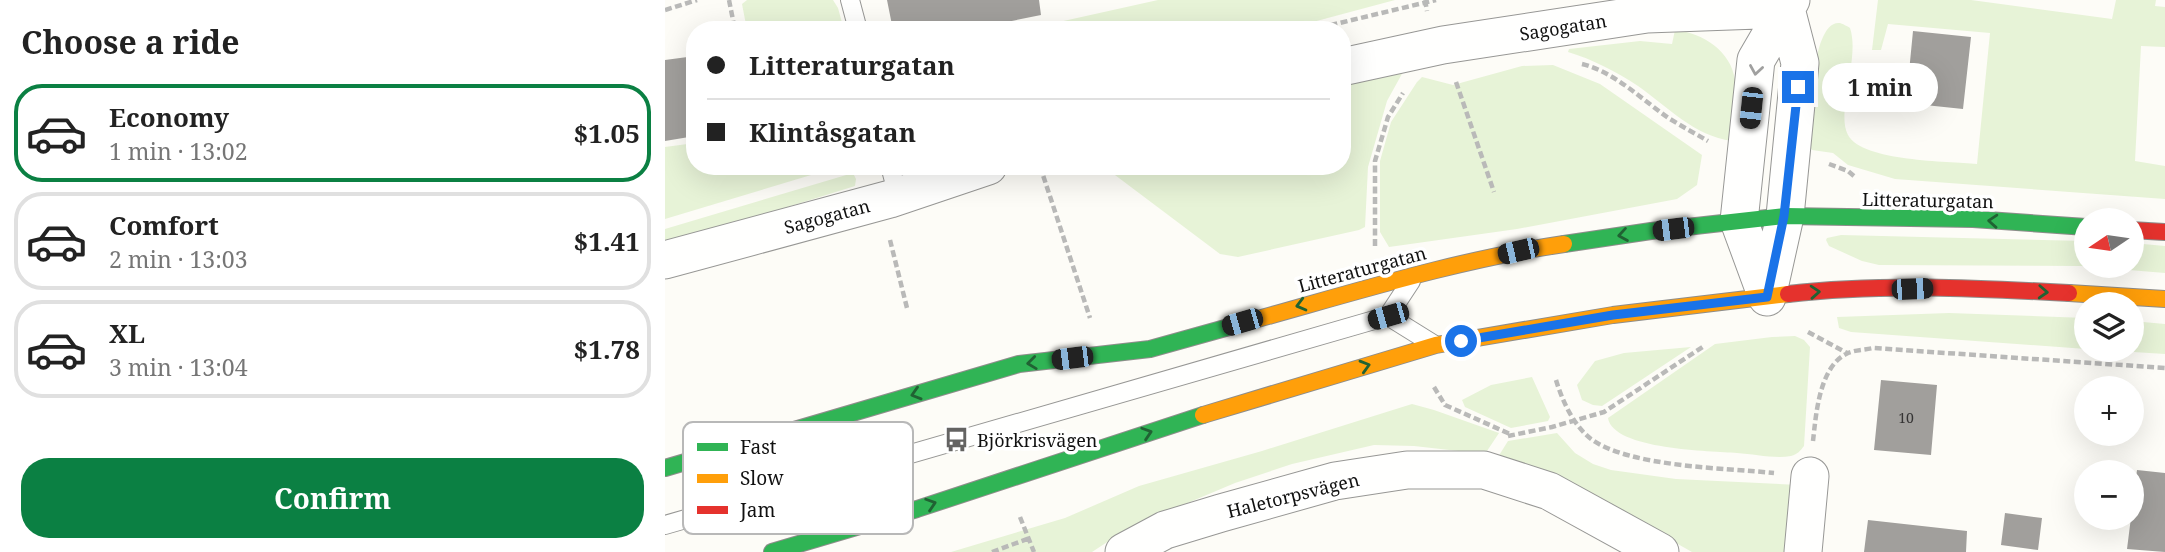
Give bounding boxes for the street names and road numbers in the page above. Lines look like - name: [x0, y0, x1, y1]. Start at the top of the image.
- street label: Sagogatan: [1518, 8, 1609, 46]
- street label: Litteraturgatan: [1862, 187, 1994, 213]
- street label: Sagogatan: [781, 193, 873, 239]
- street label: Litteraturgatan: [1295, 240, 1429, 298]
- street label: Haletorpsvägen: [1224, 467, 1362, 523]

